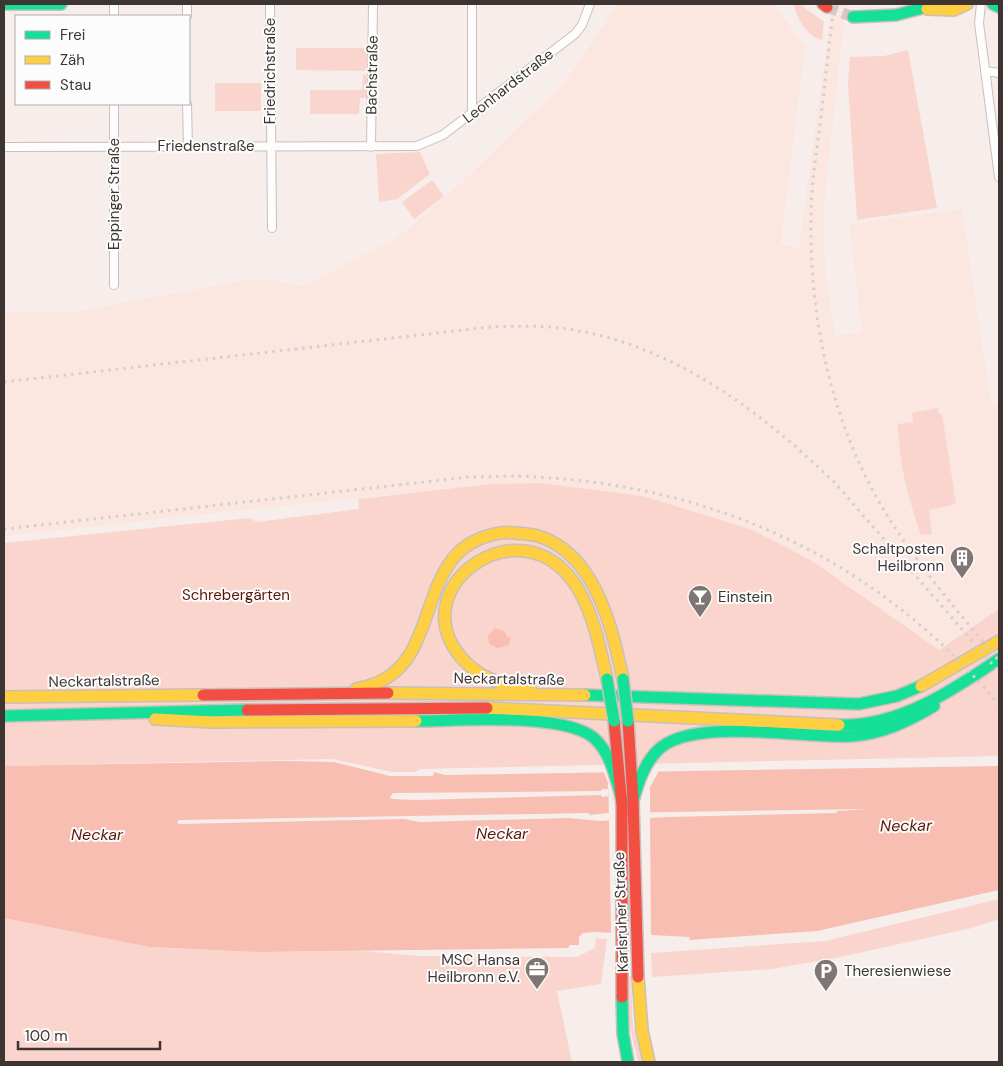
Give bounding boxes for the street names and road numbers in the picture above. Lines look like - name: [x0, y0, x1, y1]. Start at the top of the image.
- street label: Friedrichstraße: [260, 18, 280, 124]
- street label: Bachstraße: [361, 35, 383, 115]
- street label: Leonhardstraße: [458, 44, 558, 128]
- street label: Friedenstraße: [157, 136, 255, 156]
- street label: Eppinger Straße: [104, 138, 124, 250]
- street label: Neckartalstraße: [453, 668, 565, 690]
- street label: Neckartalstraße: [48, 670, 160, 692]
- street label: Karlsruher Straße: [609, 852, 633, 972]

